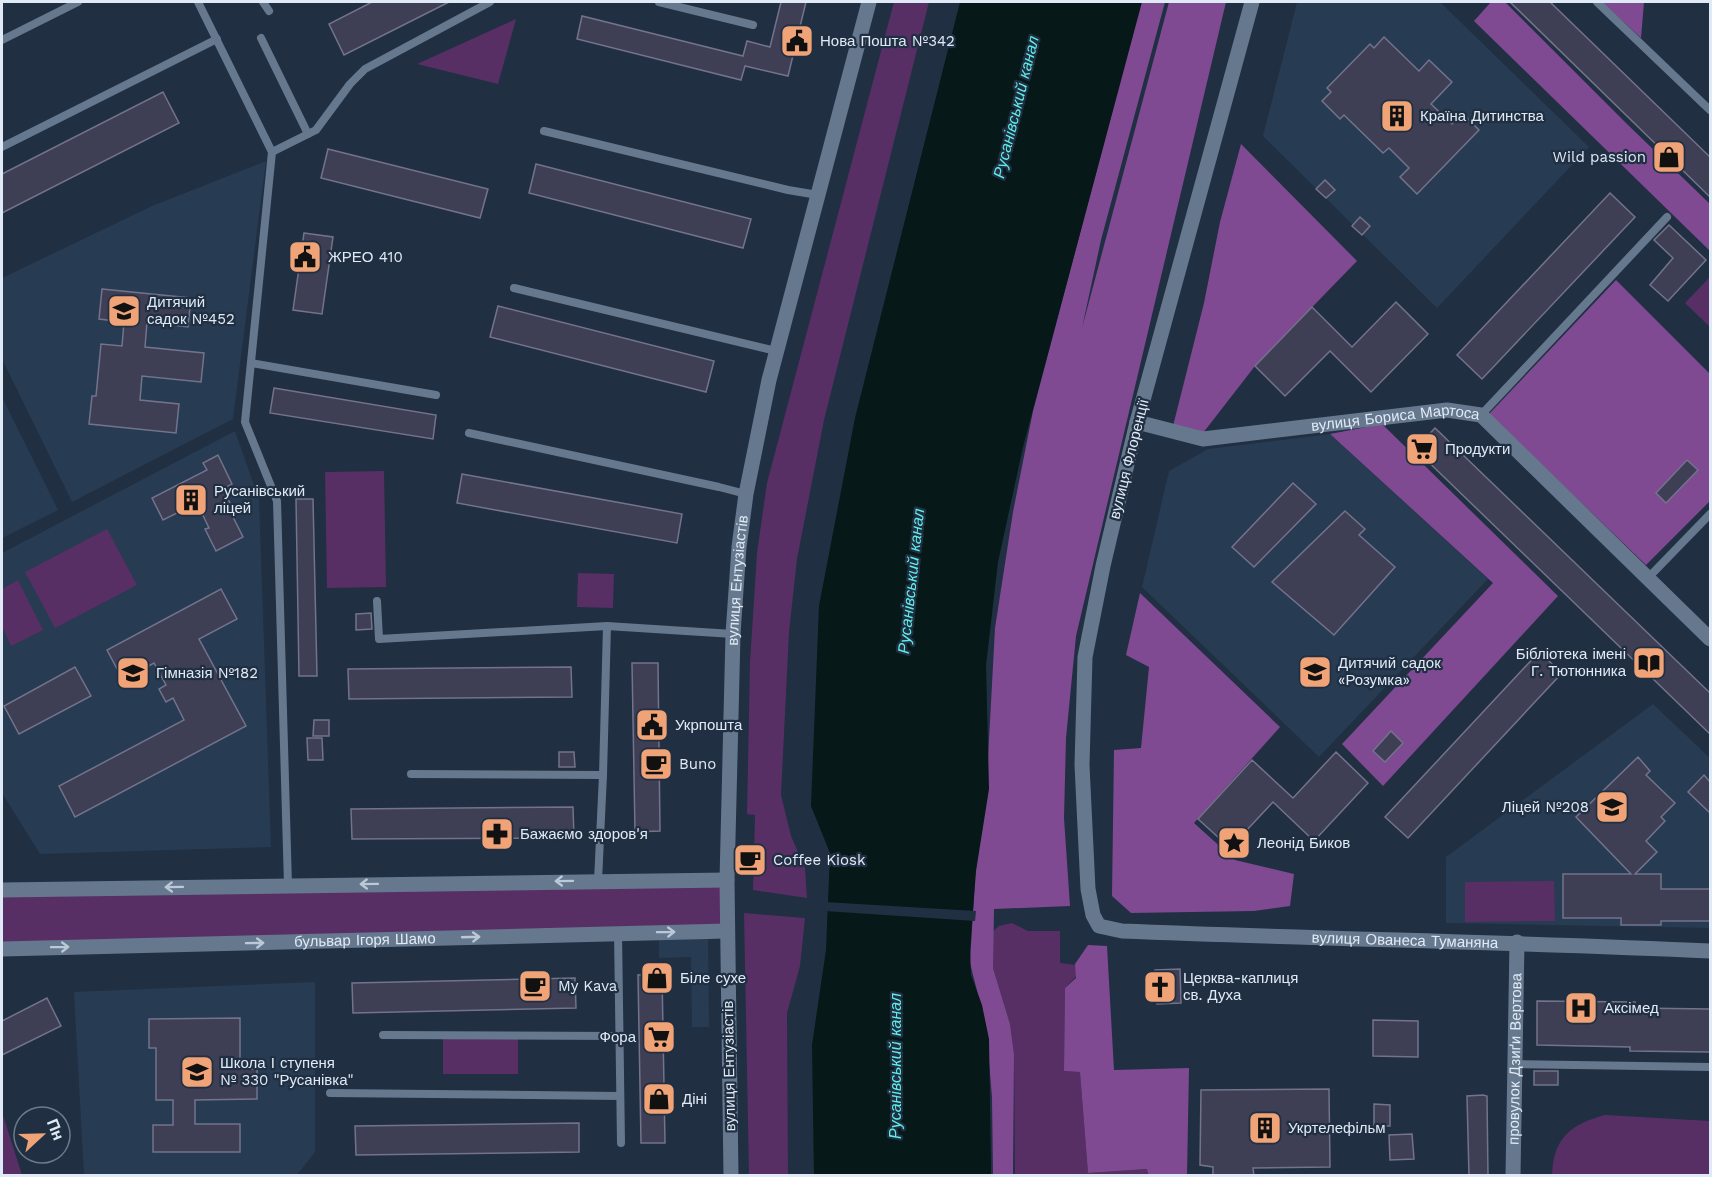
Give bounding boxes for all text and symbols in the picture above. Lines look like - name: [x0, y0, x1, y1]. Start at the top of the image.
- public building icon: Нова Пошта №342: [779, 23, 815, 59]
- place label: Нова Пошта №342: [820, 32, 955, 50]
- water label: Русанівський канал: [989, 34, 1043, 180]
- building icon: Країна Дитинства: [1379, 98, 1415, 134]
- place label: Країна Дитинства: [1420, 107, 1545, 125]
- shop icon: Wild passion: [1651, 139, 1687, 175]
- place label: Wild passion: [1553, 148, 1646, 166]
- public building icon: ЖРЕО 410: [287, 239, 323, 275]
- place label: ЖРЕО 410: [328, 248, 403, 266]
- school or university icon: Дитячий садок №452: [106, 293, 142, 329]
- place label: Дитячий садок №452: [147, 293, 235, 328]
- street label: вулиця Флоренції: [1105, 396, 1153, 521]
- street label: вулиця Бориса Мартоса: [1310, 401, 1482, 435]
- supermarket icon: Продукти: [1404, 431, 1440, 467]
- place label: Продукти: [1445, 440, 1510, 458]
- building icon: Русанівський ліцей: [173, 482, 209, 518]
- place label: Русанівський ліцей: [214, 482, 305, 517]
- water label: Русанівський канал: [894, 507, 928, 655]
- street label: вулиця Ентузіастів: [724, 514, 752, 646]
- place label: Бібліотека імені Г. Тютюнника: [1516, 645, 1627, 680]
- library icon: Бібліотека імені Г. Тютюнника: [1631, 645, 1667, 681]
- school or university icon: Дитячий садок «Розумка»: [1297, 654, 1333, 690]
- place label: Дитячий садок «Розумка»: [1338, 654, 1441, 689]
- school or university icon: Гімназія №182: [115, 655, 151, 691]
- place label: Гімназія №182: [156, 664, 258, 682]
- public building icon: Укрпошта: [634, 707, 670, 743]
- place label: Укрпошта: [675, 716, 743, 734]
- cafe icon: Buno: [638, 746, 674, 782]
- place label: Buno: [679, 755, 716, 773]
- school or university icon: Ліцей №208: [1594, 789, 1630, 825]
- place label: Ліцей №208: [1502, 798, 1589, 816]
- pharmacy icon: Бажаємо здоров'я: [479, 816, 515, 852]
- place label: Бажаємо здоров'я: [520, 825, 648, 843]
- place icon: Леонід Биков: [1216, 825, 1252, 861]
- place label: Леонід Биков: [1257, 834, 1350, 852]
- cafe icon: Coffee Kiosk: [732, 842, 768, 878]
- place label: Coffee Kiosk: [773, 851, 866, 869]
- one-way arrow: [554, 875, 574, 887]
- one-way arrow: [359, 878, 379, 890]
- one-way arrow: [164, 881, 184, 892]
- one-way arrow: [655, 926, 675, 938]
- street label: бульвар Ігоря Шамо: [294, 929, 436, 951]
- street label: вулиця Ованеса Туманяна: [1311, 929, 1499, 952]
- one-way arrow: [460, 931, 480, 943]
- one-way arrow: [244, 937, 264, 949]
- one-way arrow: [49, 942, 69, 953]
- shop icon: Біле сухе: [639, 960, 675, 996]
- cafe icon: My Kava: [517, 968, 553, 1004]
- place label: Біле сухе: [680, 969, 746, 987]
- church icon: Церква-каплиця св. Духа: [1142, 969, 1178, 1005]
- place label: Церква-каплиця св. Духа: [1183, 969, 1298, 1004]
- street label: провулок Дзиґи Вертова: [1505, 972, 1525, 1145]
- place label: My Kava: [558, 977, 618, 995]
- hospital icon: Аксімед: [1563, 990, 1599, 1026]
- water label: Русанівський канал: [886, 993, 905, 1139]
- place label: Аксімед: [1604, 999, 1659, 1017]
- street label: вулиця Ентузіастів: [719, 1000, 739, 1132]
- supermarket icon: Фора: [641, 1019, 677, 1055]
- place label: Фора: [600, 1028, 637, 1046]
- school or university icon: Школа І ступеня № 330 "Русанівка": [179, 1054, 215, 1090]
- place label: Школа І ступеня № 330 "Русанівка": [220, 1054, 354, 1089]
- shop icon: Діні: [641, 1081, 677, 1117]
- place label: Діні: [682, 1090, 707, 1108]
- north arrow: [12, 1105, 72, 1165]
- building icon: Укртелефільм: [1247, 1110, 1283, 1146]
- text: Пн: [43, 1116, 68, 1143]
- place label: Укртелефільм: [1288, 1119, 1386, 1137]

